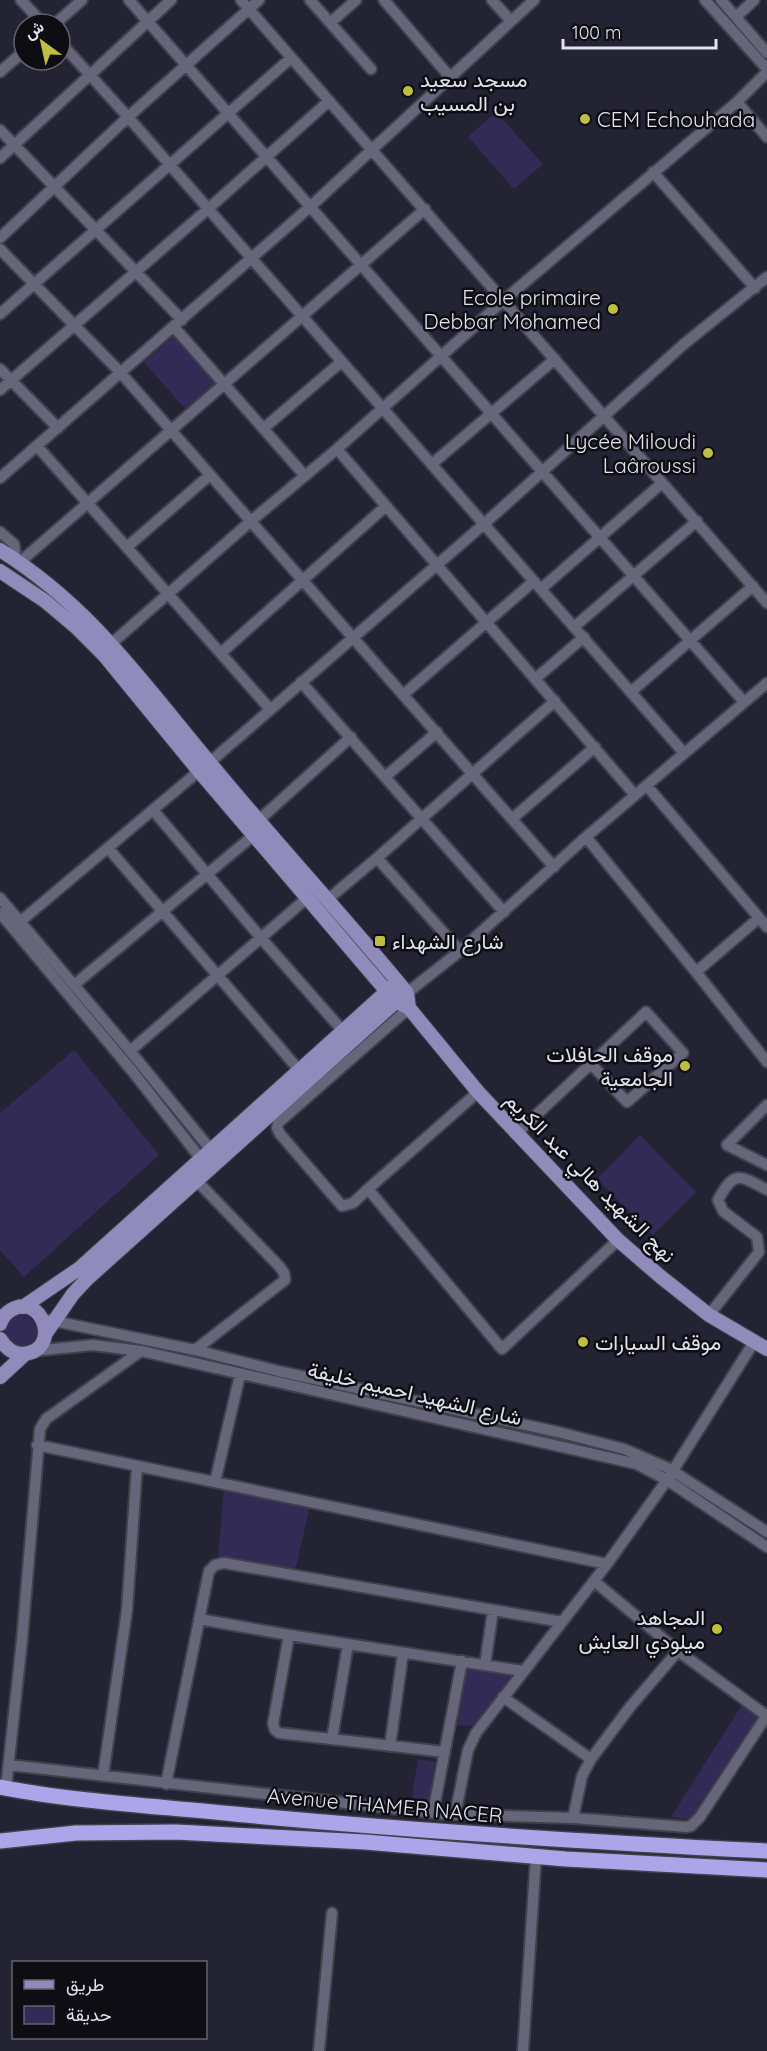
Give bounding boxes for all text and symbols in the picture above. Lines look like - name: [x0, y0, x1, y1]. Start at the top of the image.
- north arrow: [12, 12, 72, 72]
- scale bar: [563, 12, 716, 50]
- text: ش: [20, 16, 47, 43]
- text: 100 m: [572, 21, 621, 44]
- place label: مسجد سعيد بن المسيب: [420, 66, 528, 116]
- marker: مسجد سعيد بن المسيب: [401, 84, 415, 98]
- place label: CEM Echouhada: [597, 106, 755, 132]
- marker: CEM Echouhada: [578, 112, 592, 126]
- place label: Ecole primaire Debbar Mohamed: [423, 284, 601, 334]
- marker: Ecole primaire Debbar Mohamed: [606, 302, 620, 316]
- place label: Lycée Miloudi Laâroussi: [565, 428, 696, 478]
- marker: Lycée Miloudi Laâroussi: [701, 446, 715, 460]
- place label: شارع الشهداء: [392, 928, 504, 956]
- marker: شارع الشهداء: [373, 934, 387, 948]
- place label: موقف الحافلات الجامعية: [546, 1041, 673, 1091]
- marker: موقف الحافلات الجامعية: [678, 1059, 692, 1073]
- street label: نهج الشهيد هالي عبد الكريم: [497, 1086, 682, 1271]
- place label: موقف السيارات: [595, 1329, 721, 1356]
- marker: موقف السيارات: [576, 1335, 590, 1349]
- street label: شارع الشهيد احميم خليفة: [305, 1356, 525, 1432]
- place label: المجاهد ميلودي العايش: [579, 1604, 705, 1659]
- marker: المجاهد ميلودي العايش: [710, 1622, 724, 1636]
- street label: Avenue THAMER NACER: [266, 1782, 504, 1828]
- legend: [12, 1961, 207, 2039]
- text: طريق: [66, 1973, 104, 1996]
- text: حديقة: [66, 2003, 112, 2026]

